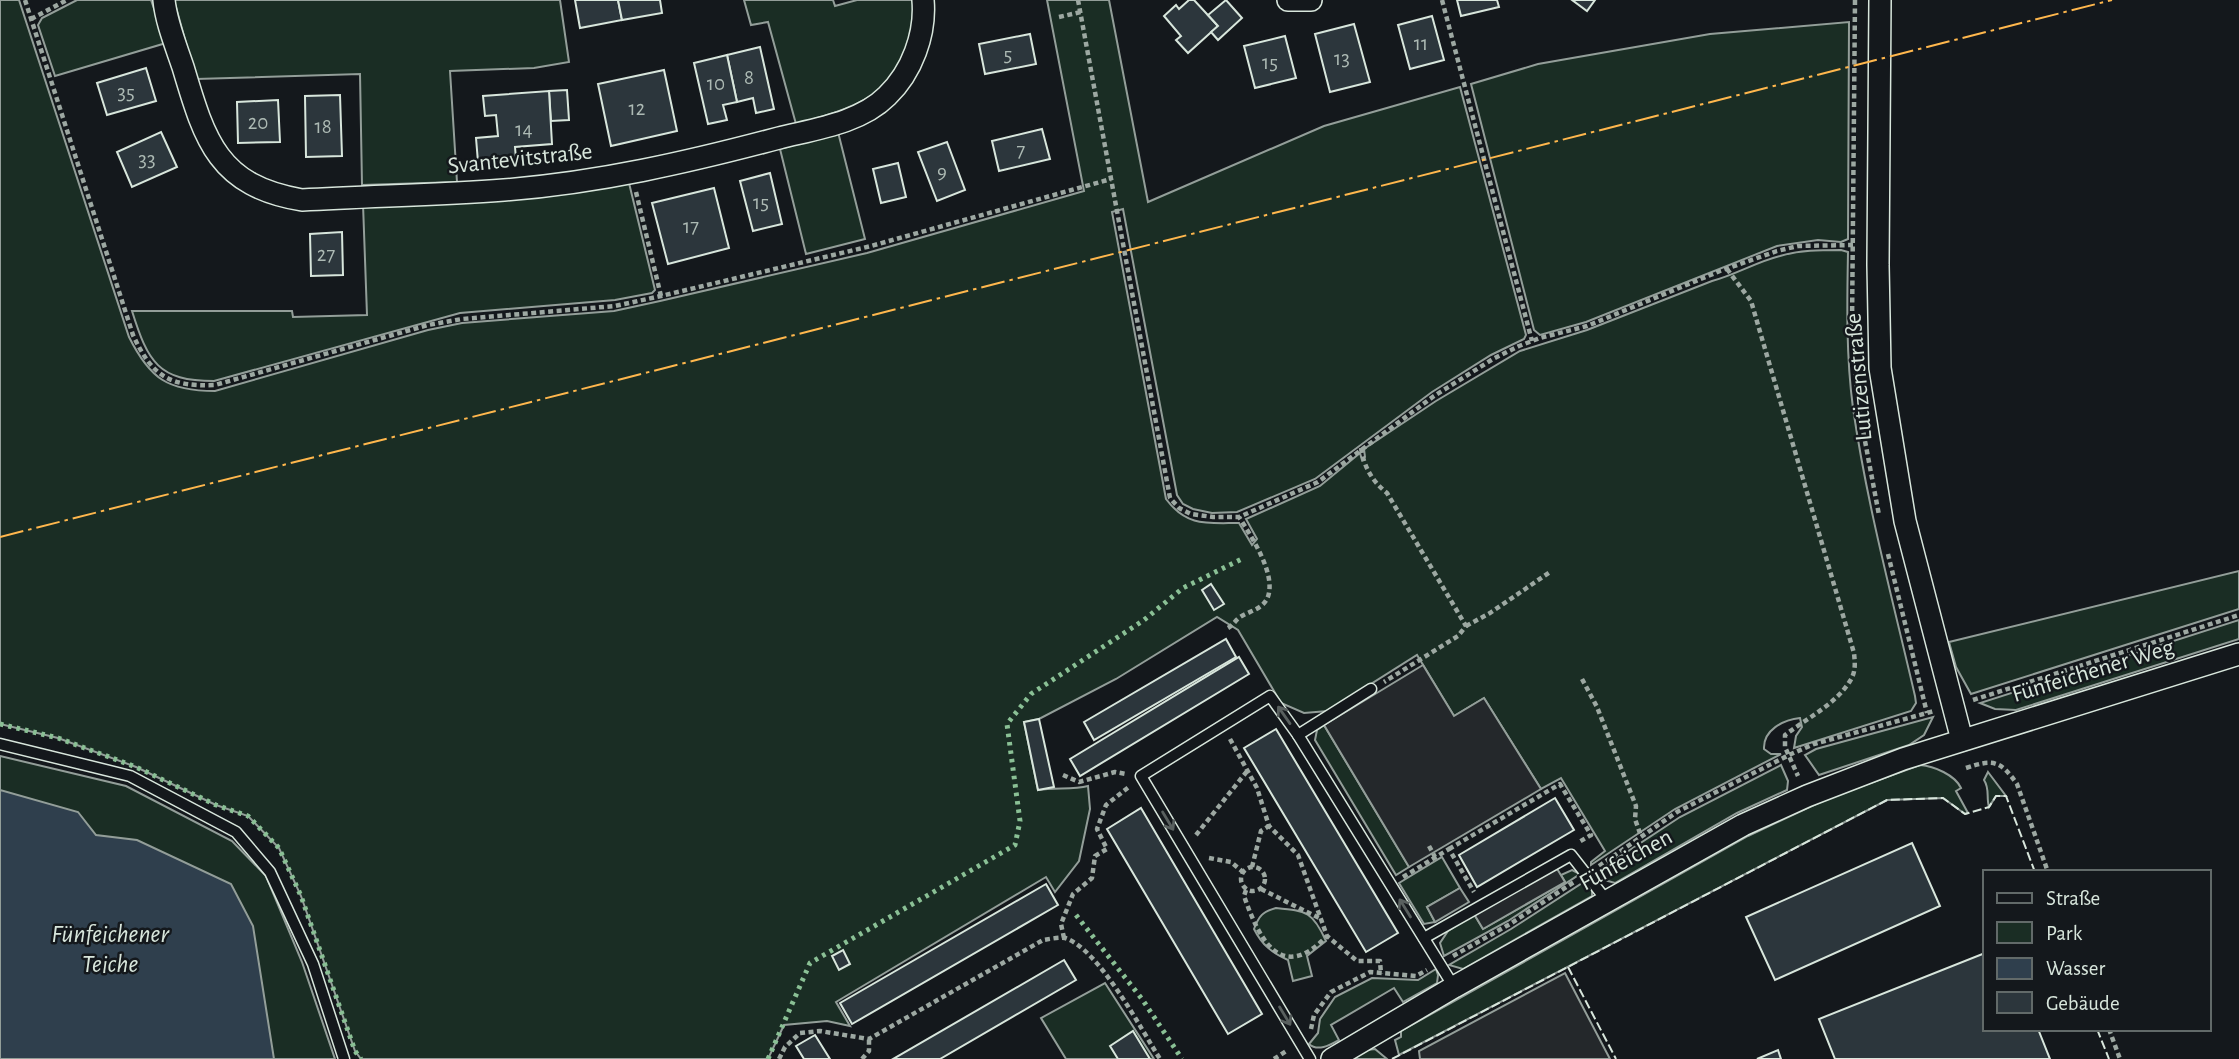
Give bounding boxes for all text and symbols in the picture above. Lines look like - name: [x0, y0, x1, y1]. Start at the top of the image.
- house number: 11: [1414, 33, 1428, 54]
- house number: 5: [1004, 44, 1012, 65]
- house number: 13: [1334, 48, 1350, 69]
- house number: 15: [1262, 52, 1278, 73]
- house number: 8: [744, 67, 754, 88]
- house number: 10: [707, 73, 725, 94]
- house number: 35: [117, 82, 135, 103]
- house number: 12: [629, 98, 645, 119]
- house number: 20: [248, 112, 268, 133]
- house number: 18: [314, 116, 332, 137]
- house number: 14: [515, 119, 533, 140]
- street label: Svantevitstraße: [446, 139, 594, 179]
- house number: 7: [1017, 140, 1026, 161]
- house number: 33: [138, 149, 156, 170]
- house number: 9: [937, 161, 947, 182]
- house number: 15: [753, 192, 769, 213]
- house number: 17: [683, 216, 699, 237]
- house number: 27: [317, 244, 335, 265]
- street label: Lutizenstraße: [1841, 312, 1877, 442]
- street label: Fünfeichener Weg: [2009, 635, 2177, 707]
- one-way arrow: [1277, 706, 1291, 725]
- one-way arrow: [1161, 811, 1175, 831]
- street label: Fünfeichen: [1575, 825, 1677, 895]
- legend: [1983, 870, 2211, 1031]
- text: Straße: [2046, 888, 2100, 909]
- one-way arrow: [1397, 898, 1411, 918]
- water label: Fünfeichener Teiche: [51, 921, 170, 977]
- text: Park: [2046, 923, 2083, 944]
- text: Wasser: [2046, 958, 2106, 979]
- text: Gebäude: [2046, 993, 2120, 1014]
- one-way arrow: [1278, 1006, 1292, 1026]

